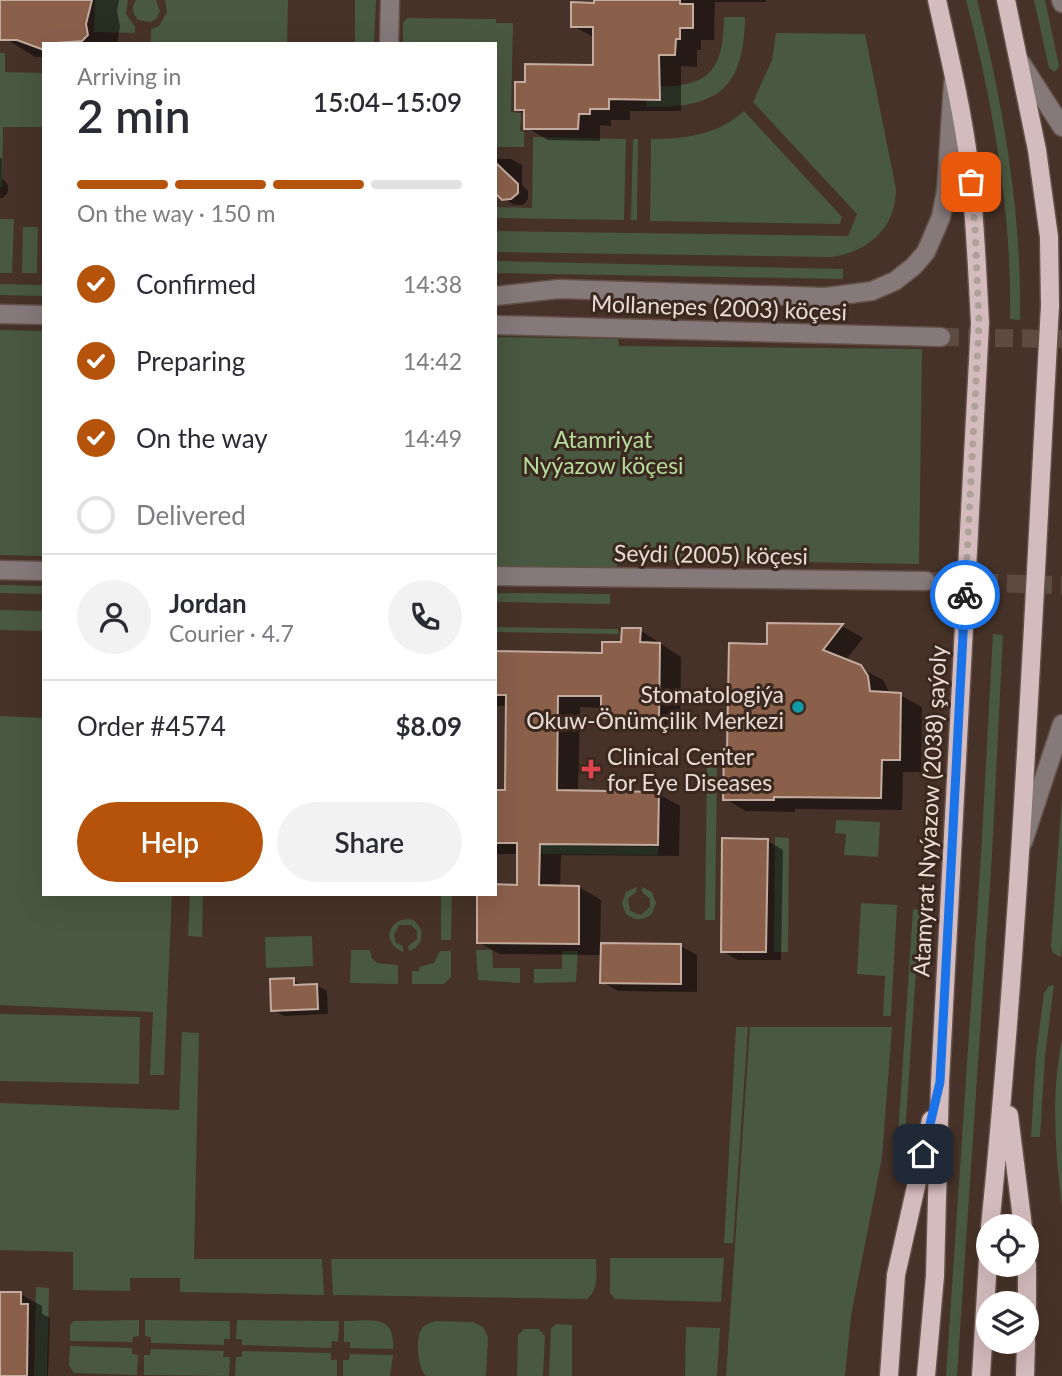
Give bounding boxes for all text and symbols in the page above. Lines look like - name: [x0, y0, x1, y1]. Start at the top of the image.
- text: Arriving in: [77, 62, 181, 90]
- text: 15:04–15:09: [313, 86, 462, 118]
- text: 2 min: [77, 88, 191, 143]
- pin: [941, 152, 1001, 212]
- icon: bag: [952, 163, 990, 201]
- text: On the way · 150 m: [77, 199, 276, 227]
- icon: check: [77, 265, 115, 303]
- text: Confirmed: [136, 268, 256, 300]
- text: 14:38: [403, 270, 462, 298]
- street label: Mollanepes (2003) köçesi: [590, 289, 848, 325]
- icon: check: [77, 342, 115, 380]
- text: Preparing: [136, 345, 245, 377]
- text: 14:42: [403, 347, 462, 375]
- icon: check: [77, 419, 115, 457]
- text: On the way: [136, 422, 268, 454]
- text: 14:49: [403, 424, 462, 452]
- park label: Atamriyat Nyýazow köçesi: [522, 425, 684, 479]
- text: Delivered: [136, 499, 246, 531]
- street label: Seýdi (2005) köçesi: [614, 538, 808, 570]
- courier: [930, 560, 1000, 630]
- icon: bike: [946, 576, 984, 614]
- button: person: [77, 580, 151, 654]
- button: phone: [388, 580, 462, 654]
- text: Jordan: [169, 587, 247, 619]
- text: Courier · 4.7: [169, 619, 294, 647]
- street label: Atamyrat Nyýazow (2038) şaýoly: [906, 644, 952, 977]
- place label: Stomatologiýa Okuw-Önümçilik Merkezi: [526, 680, 784, 734]
- marker: Stomatologiýa Okuw-Önümçilik Merkezi: [790, 699, 806, 715]
- text: Order #4574: [77, 710, 226, 742]
- text: $8.09: [396, 710, 462, 742]
- place label: Clinical Center for Eye Diseases: [607, 742, 772, 796]
- marker: Clinical Center for Eye Diseases: [581, 759, 601, 779]
- button: Help: [77, 802, 263, 882]
- button: Share: [277, 802, 462, 882]
- pin: [893, 1124, 953, 1184]
- icon: home: [904, 1135, 942, 1173]
- map controls: [976, 1214, 1039, 1354]
- button: locate: [976, 1214, 1039, 1277]
- button: layers: [976, 1291, 1039, 1354]

